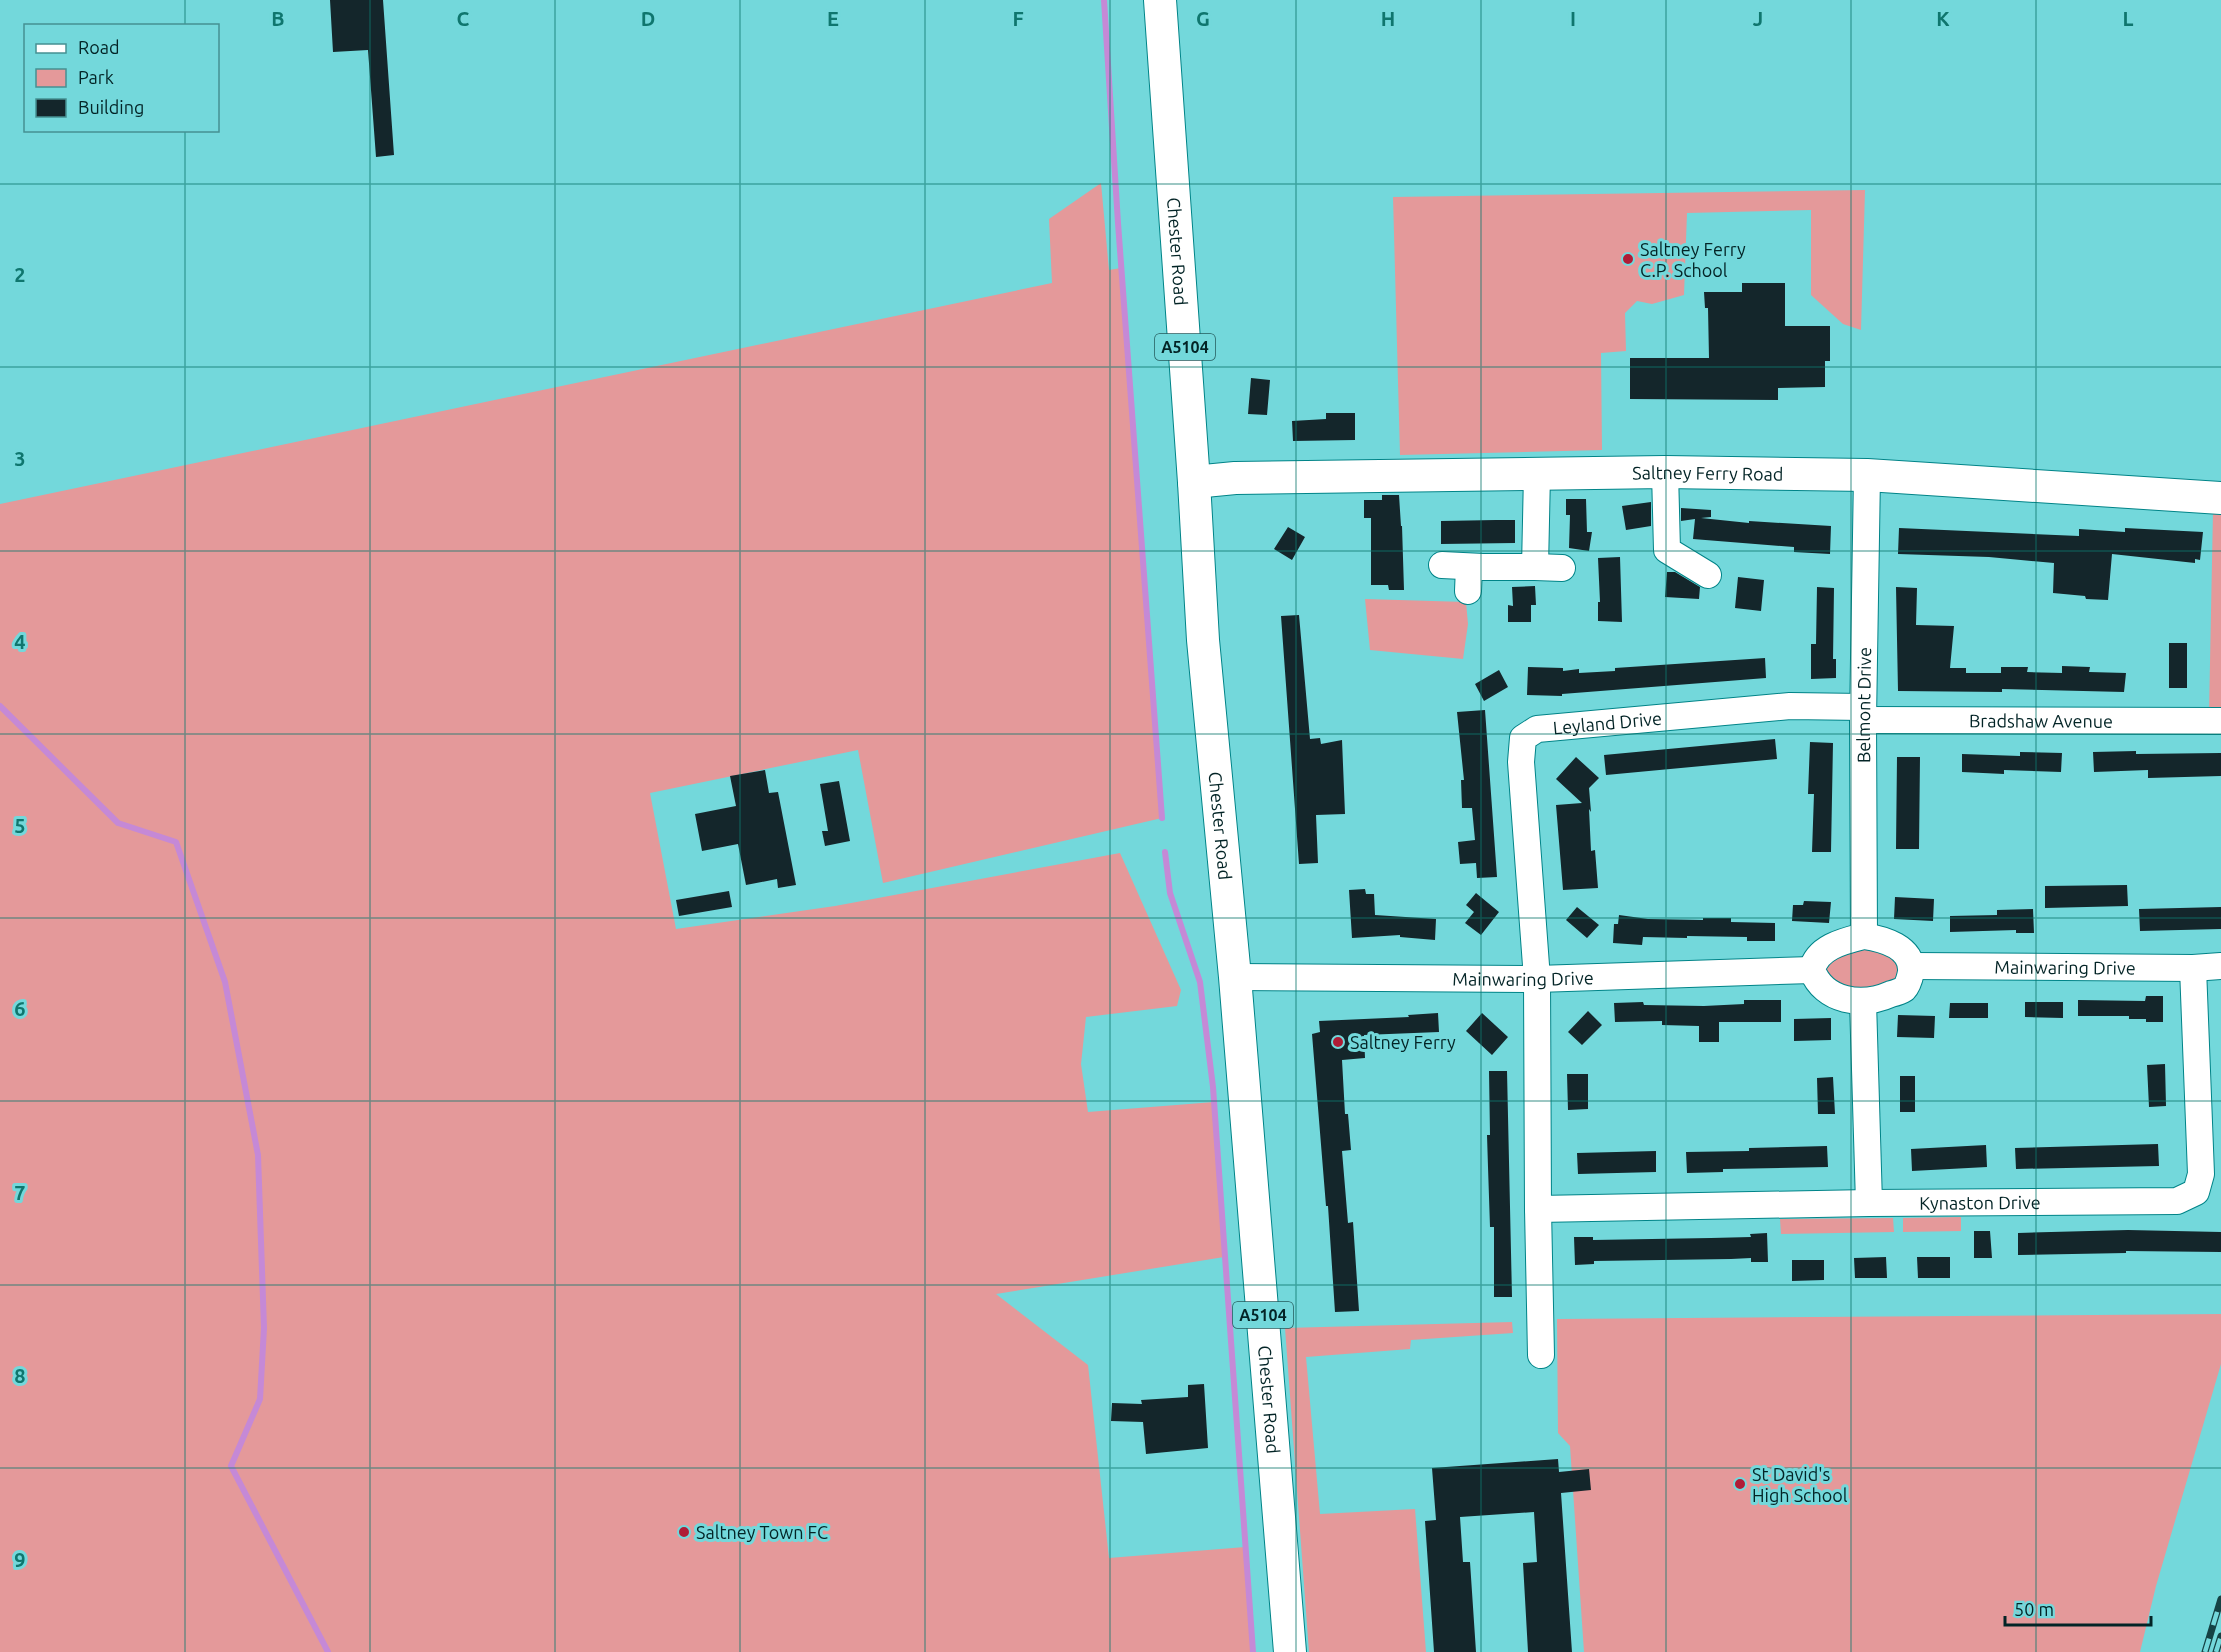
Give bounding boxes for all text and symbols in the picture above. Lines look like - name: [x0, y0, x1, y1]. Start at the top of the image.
- text: B: [271, 7, 285, 30]
- text: C: [457, 7, 470, 30]
- text: D: [641, 7, 655, 30]
- text: E: [827, 7, 839, 30]
- text: F: [1012, 7, 1024, 30]
- text: G: [1196, 7, 1210, 30]
- text: H: [1381, 7, 1395, 30]
- text: I: [1570, 7, 1576, 30]
- text: J: [1753, 7, 1763, 30]
- text: K: [1936, 7, 1950, 30]
- text: L: [2123, 7, 2134, 30]
- legend: [24, 24, 219, 132]
- text: Road: [78, 37, 120, 57]
- text: Park: [78, 67, 114, 87]
- text: Building: [78, 97, 144, 117]
- street label: Chester Road: [1164, 197, 1192, 306]
- place label: Saltney Ferry C.P. School: [1640, 239, 1746, 280]
- marker: Saltney Ferry C.P. School: [1621, 252, 1635, 266]
- text: 2: [14, 263, 26, 286]
- road number: A5104: [1155, 334, 1215, 360]
- text: 3: [14, 447, 26, 470]
- street label: Saltney Ferry Road: [1632, 462, 1784, 484]
- text: 4: [14, 630, 26, 653]
- street label: Belmont Drive: [1853, 647, 1874, 763]
- street label: Leyland Drive: [1552, 708, 1663, 738]
- street label: Bradshaw Avenue: [1969, 710, 2113, 731]
- street label: Chester Road: [1206, 771, 1236, 881]
- text: 5: [14, 814, 26, 837]
- street label: Mainwaring Drive: [1994, 957, 2136, 978]
- street label: Mainwaring Drive: [1452, 967, 1594, 989]
- text: 6: [14, 997, 26, 1020]
- place label: Saltney Ferry: [1350, 1032, 1456, 1052]
- marker: Saltney Ferry: [1331, 1035, 1345, 1049]
- text: 7: [14, 1181, 26, 1204]
- street label: Kynaston Drive: [1919, 1192, 2041, 1213]
- road number: A5104: [1233, 1302, 1293, 1328]
- street label: Chester Road: [1255, 1345, 1284, 1455]
- text: 8: [14, 1364, 26, 1387]
- place label: St David's High School: [1752, 1464, 1848, 1505]
- marker: St David's High School: [1733, 1477, 1747, 1491]
- place label: Saltney Town FC: [696, 1522, 828, 1542]
- marker: Saltney Town FC: [677, 1525, 691, 1539]
- text: 9: [14, 1548, 26, 1571]
- scale bar: [2005, 1589, 2150, 1627]
- text: 50 m: [2014, 1599, 2054, 1619]

